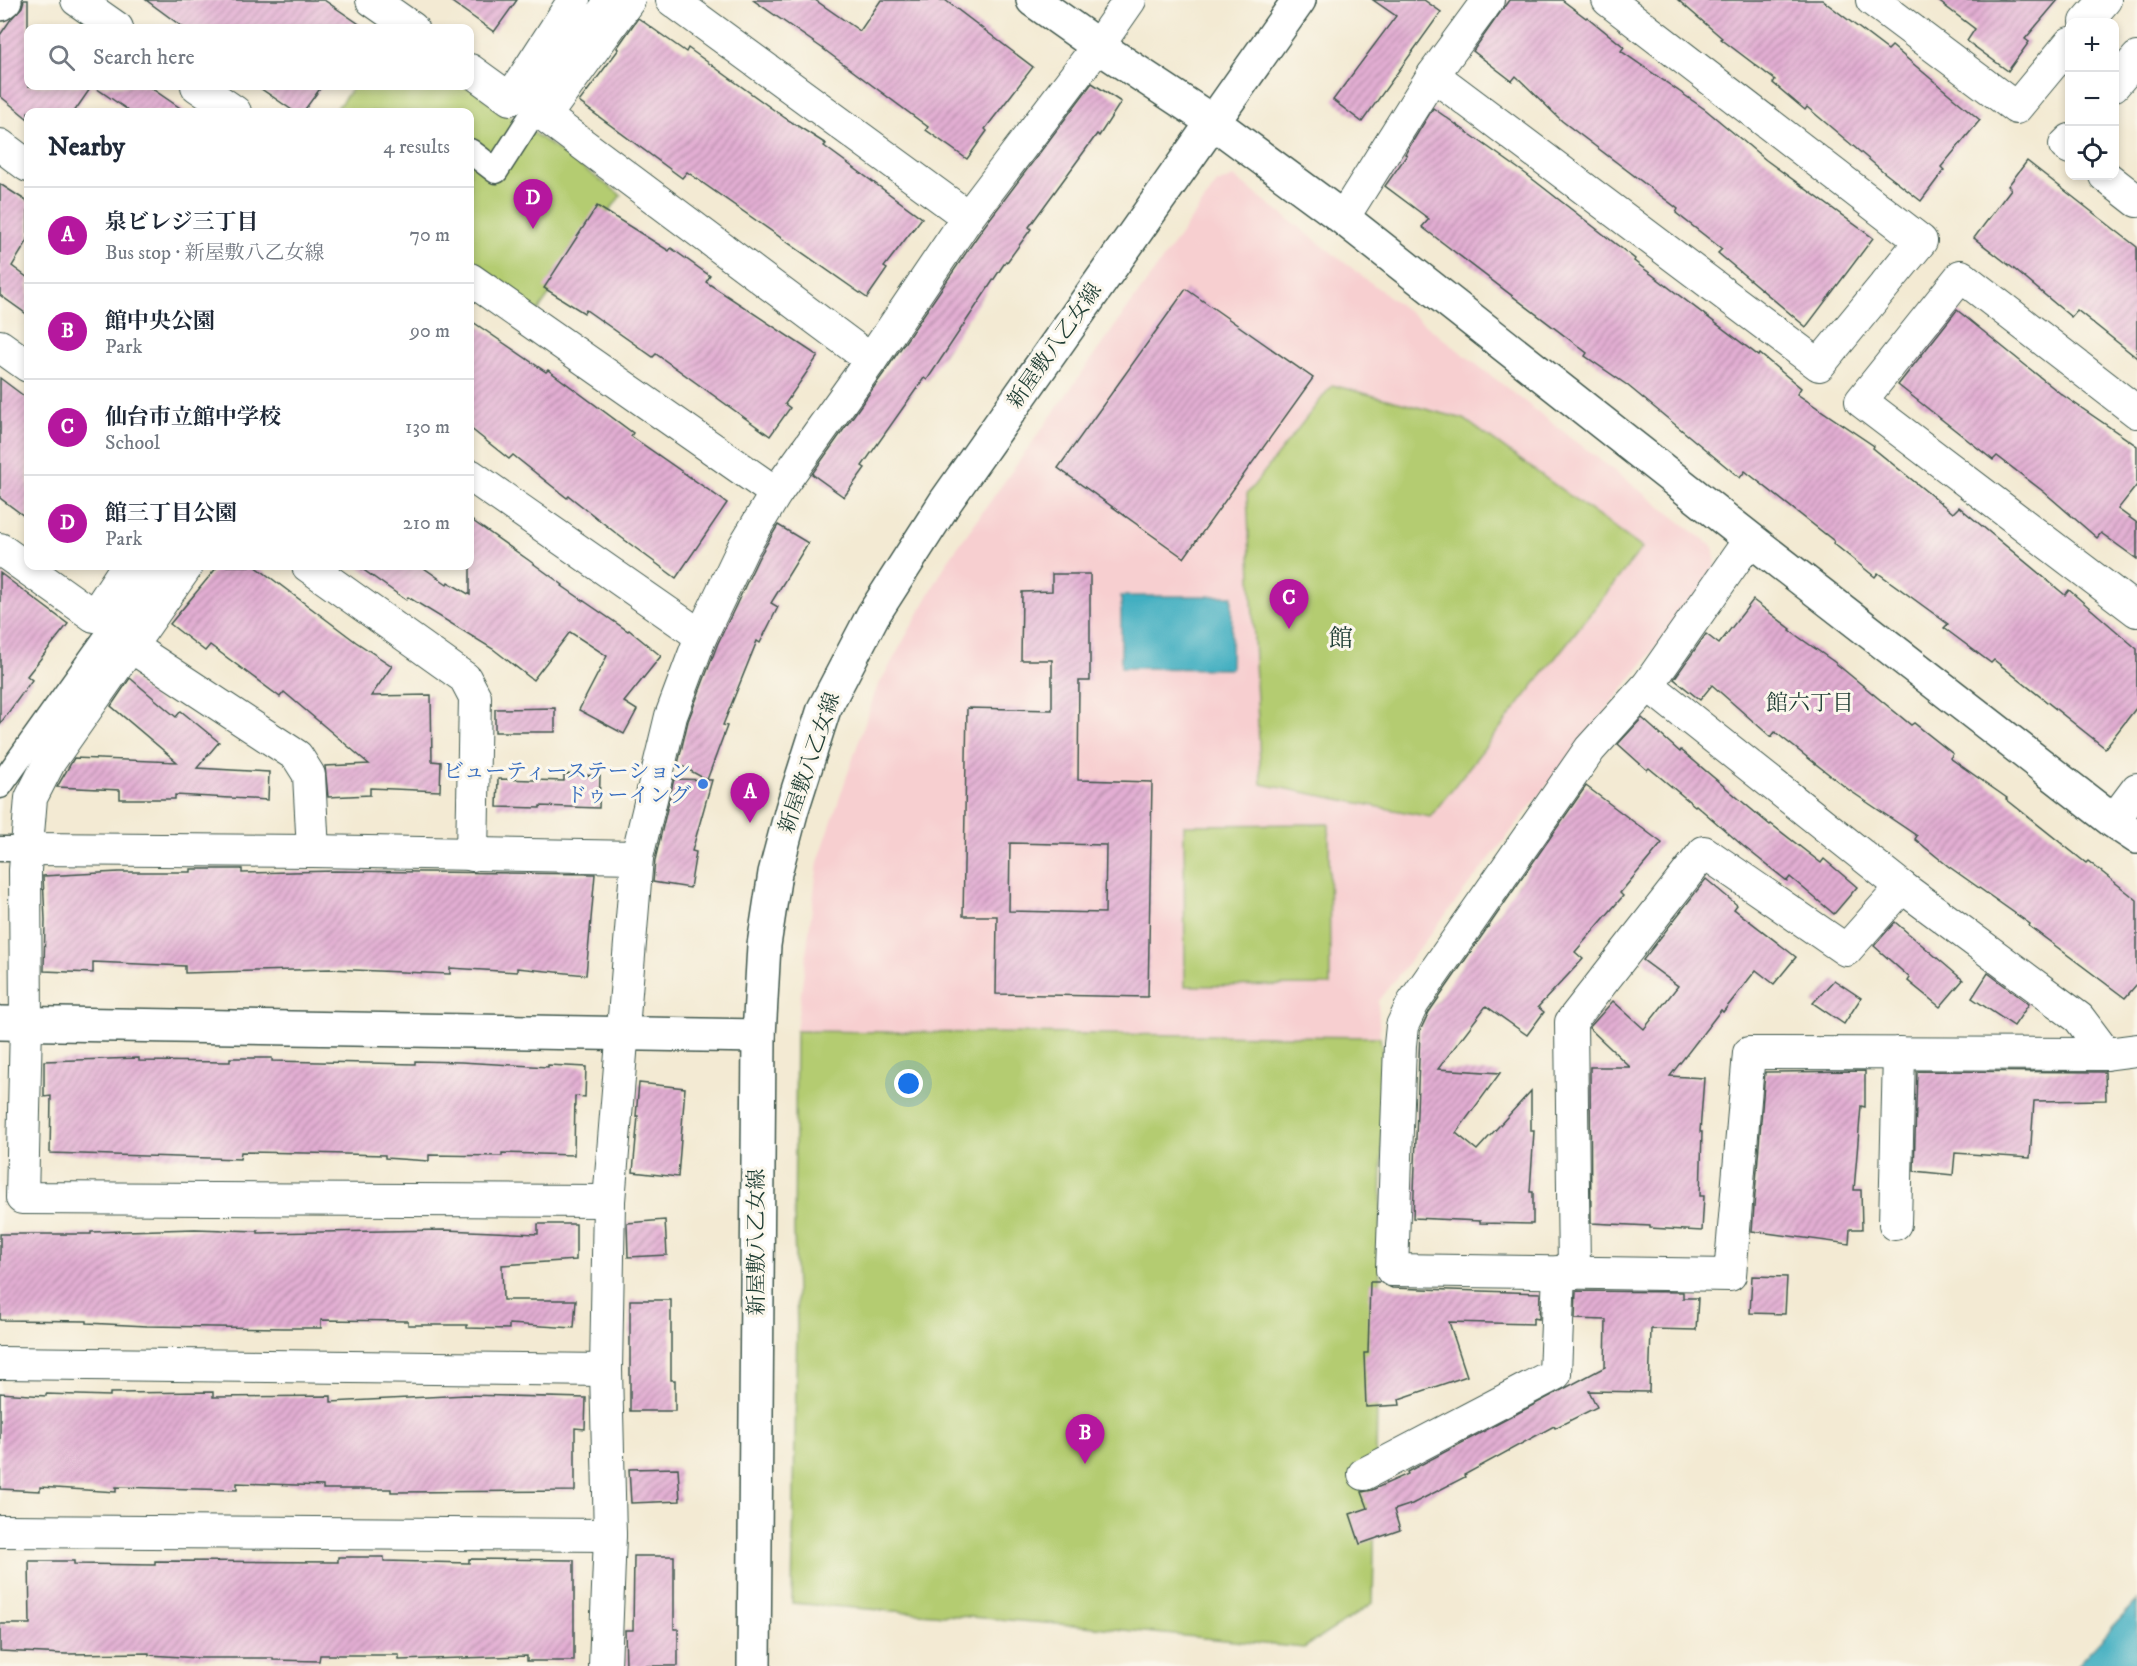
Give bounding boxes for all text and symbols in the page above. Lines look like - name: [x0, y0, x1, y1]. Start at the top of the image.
- map controls: [2065, 18, 2119, 180]
- button: +: [2065, 18, 2119, 72]
- search box: [24, 24, 474, 90]
- icon: search: [45, 41, 78, 74]
- text: Search here: [93, 44, 195, 71]
- button: −: [2065, 72, 2119, 126]
- button: locate: [2065, 126, 2119, 180]
- text: Nearby: [48, 131, 125, 164]
- text: 4 results: [383, 135, 450, 160]
- pin: D: [514, 180, 552, 229]
- text: 泉ビレジ三丁目: [105, 209, 258, 236]
- text: A: [61, 223, 74, 248]
- text: 70 m: [409, 223, 450, 248]
- text: Bus stop · 新屋敷八乙女線: [105, 241, 325, 266]
- street label: 新屋敷八乙女線: [1002, 278, 1108, 414]
- text: 館中央公園: [105, 308, 215, 335]
- text: B: [61, 319, 74, 344]
- text: 90 m: [410, 319, 450, 344]
- text: Park: [105, 335, 142, 360]
- text: 仙台市立館中学校: [105, 404, 281, 431]
- text: C: [61, 415, 74, 440]
- text: 130 m: [405, 415, 450, 440]
- text: School: [105, 431, 160, 456]
- text: 館三丁目公園: [105, 500, 237, 527]
- text: D: [60, 511, 75, 536]
- text: 210 m: [403, 511, 450, 536]
- text: Park: [105, 527, 142, 552]
- pin: C: [1270, 580, 1308, 629]
- district label: 館: [1329, 624, 1353, 654]
- street label: 新屋敷八乙女線: [774, 689, 846, 837]
- district label: 館六丁目: [1766, 690, 1854, 717]
- place label: ビューティーステーション ドゥーイング: [443, 759, 691, 809]
- pin: A: [730, 774, 770, 823]
- marker: ビューティーステーション ドゥーイング: [696, 777, 710, 791]
- your location: [894, 1069, 923, 1098]
- street label: 新屋敷八乙女線: [744, 1169, 770, 1316]
- pin: B: [1066, 1414, 1104, 1464]

